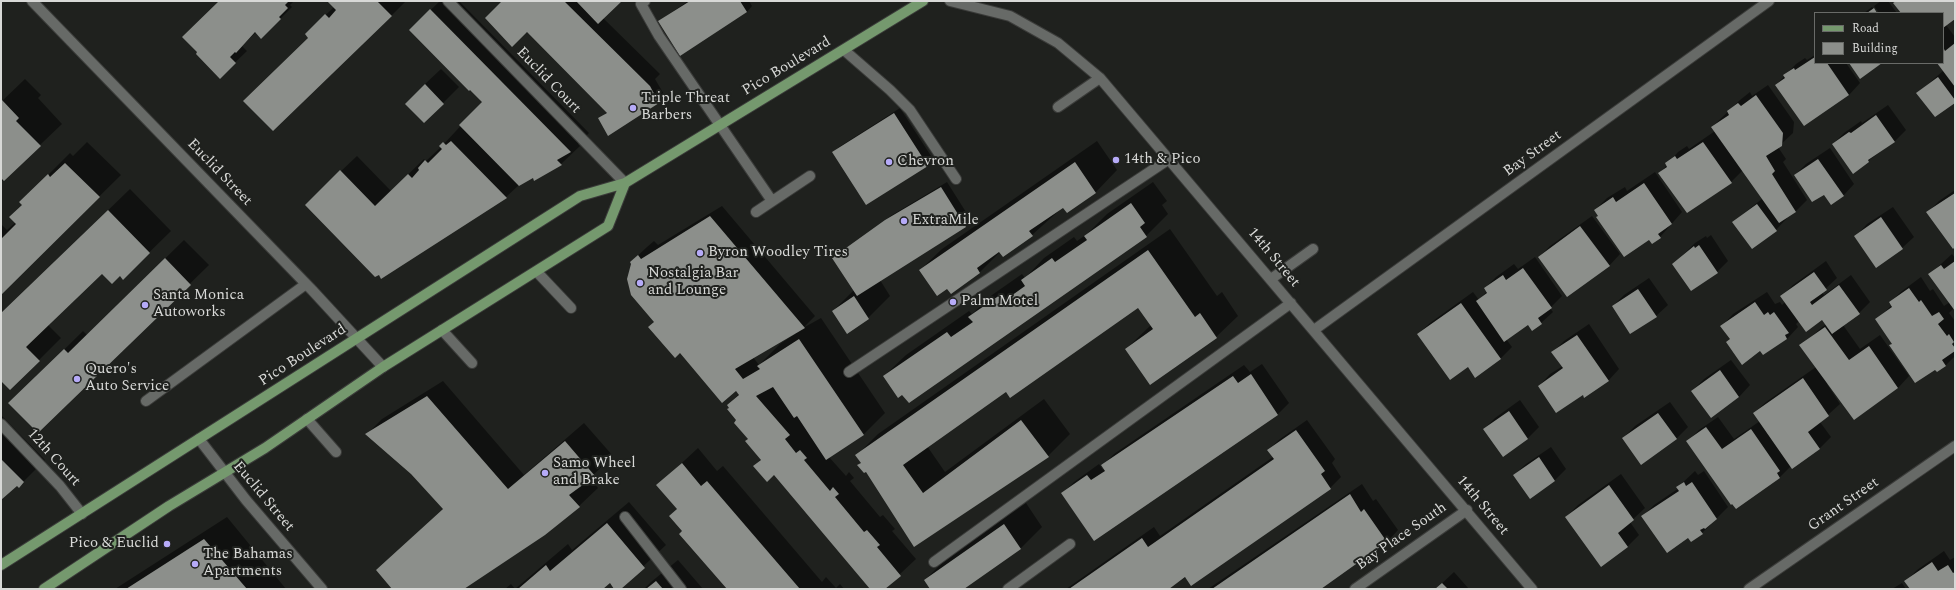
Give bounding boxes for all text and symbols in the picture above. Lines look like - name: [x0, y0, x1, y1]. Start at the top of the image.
- legend: [1814, 12, 1944, 64]
- text: Road: [1852, 19, 1879, 38]
- street label: Pico Boulevard: [739, 33, 835, 101]
- text: Building: [1852, 39, 1898, 58]
- street label: Euclid Court: [512, 44, 584, 118]
- place label: Triple Threat Barbers: [641, 90, 730, 125]
- marker: Triple Threat Barbers: [628, 103, 638, 113]
- street label: Bay Street: [1500, 127, 1566, 181]
- street label: Euclid Street: [183, 136, 255, 210]
- place label: 14th & Pico: [1124, 151, 1201, 169]
- place label: Chevron: [897, 153, 954, 171]
- marker: 14th & Pico: [1111, 155, 1121, 165]
- marker: Chevron: [884, 157, 894, 167]
- place label: ExtraMile: [912, 212, 979, 230]
- marker: ExtraMile: [899, 216, 909, 226]
- street label: 14th Street: [1243, 225, 1303, 291]
- place label: Byron Woodley Tires: [708, 244, 848, 262]
- marker: Byron Woodley Tires: [695, 248, 705, 258]
- place label: Nostalgia Bar and Lounge: [648, 265, 739, 300]
- marker: Nostalgia Bar and Lounge: [635, 278, 645, 288]
- place label: Santa Monica Autoworks: [153, 287, 244, 322]
- place label: Palm Motel: [961, 293, 1038, 311]
- marker: Palm Motel: [948, 297, 958, 307]
- marker: Santa Monica Autoworks: [140, 300, 150, 310]
- street label: Pico Boulevard: [256, 321, 350, 391]
- place label: Quero's Auto Service: [85, 361, 169, 396]
- marker: Quero's Auto Service: [72, 374, 82, 384]
- street label: 12th Court: [22, 425, 84, 491]
- place label: Samo Wheel and Brake: [553, 455, 636, 490]
- street label: Euclid Street: [228, 458, 298, 536]
- marker: Samo Wheel and Brake: [540, 468, 550, 478]
- street label: 14th Street: [1452, 473, 1512, 539]
- street label: Grant Street: [1805, 474, 1883, 536]
- street label: Bay Place South: [1353, 499, 1451, 575]
- place label: Pico & Euclid: [69, 535, 159, 553]
- marker: Pico & Euclid: [162, 539, 172, 549]
- place label: The Bahamas Apartments: [203, 546, 293, 581]
- marker: The Bahamas Apartments: [190, 559, 200, 569]

